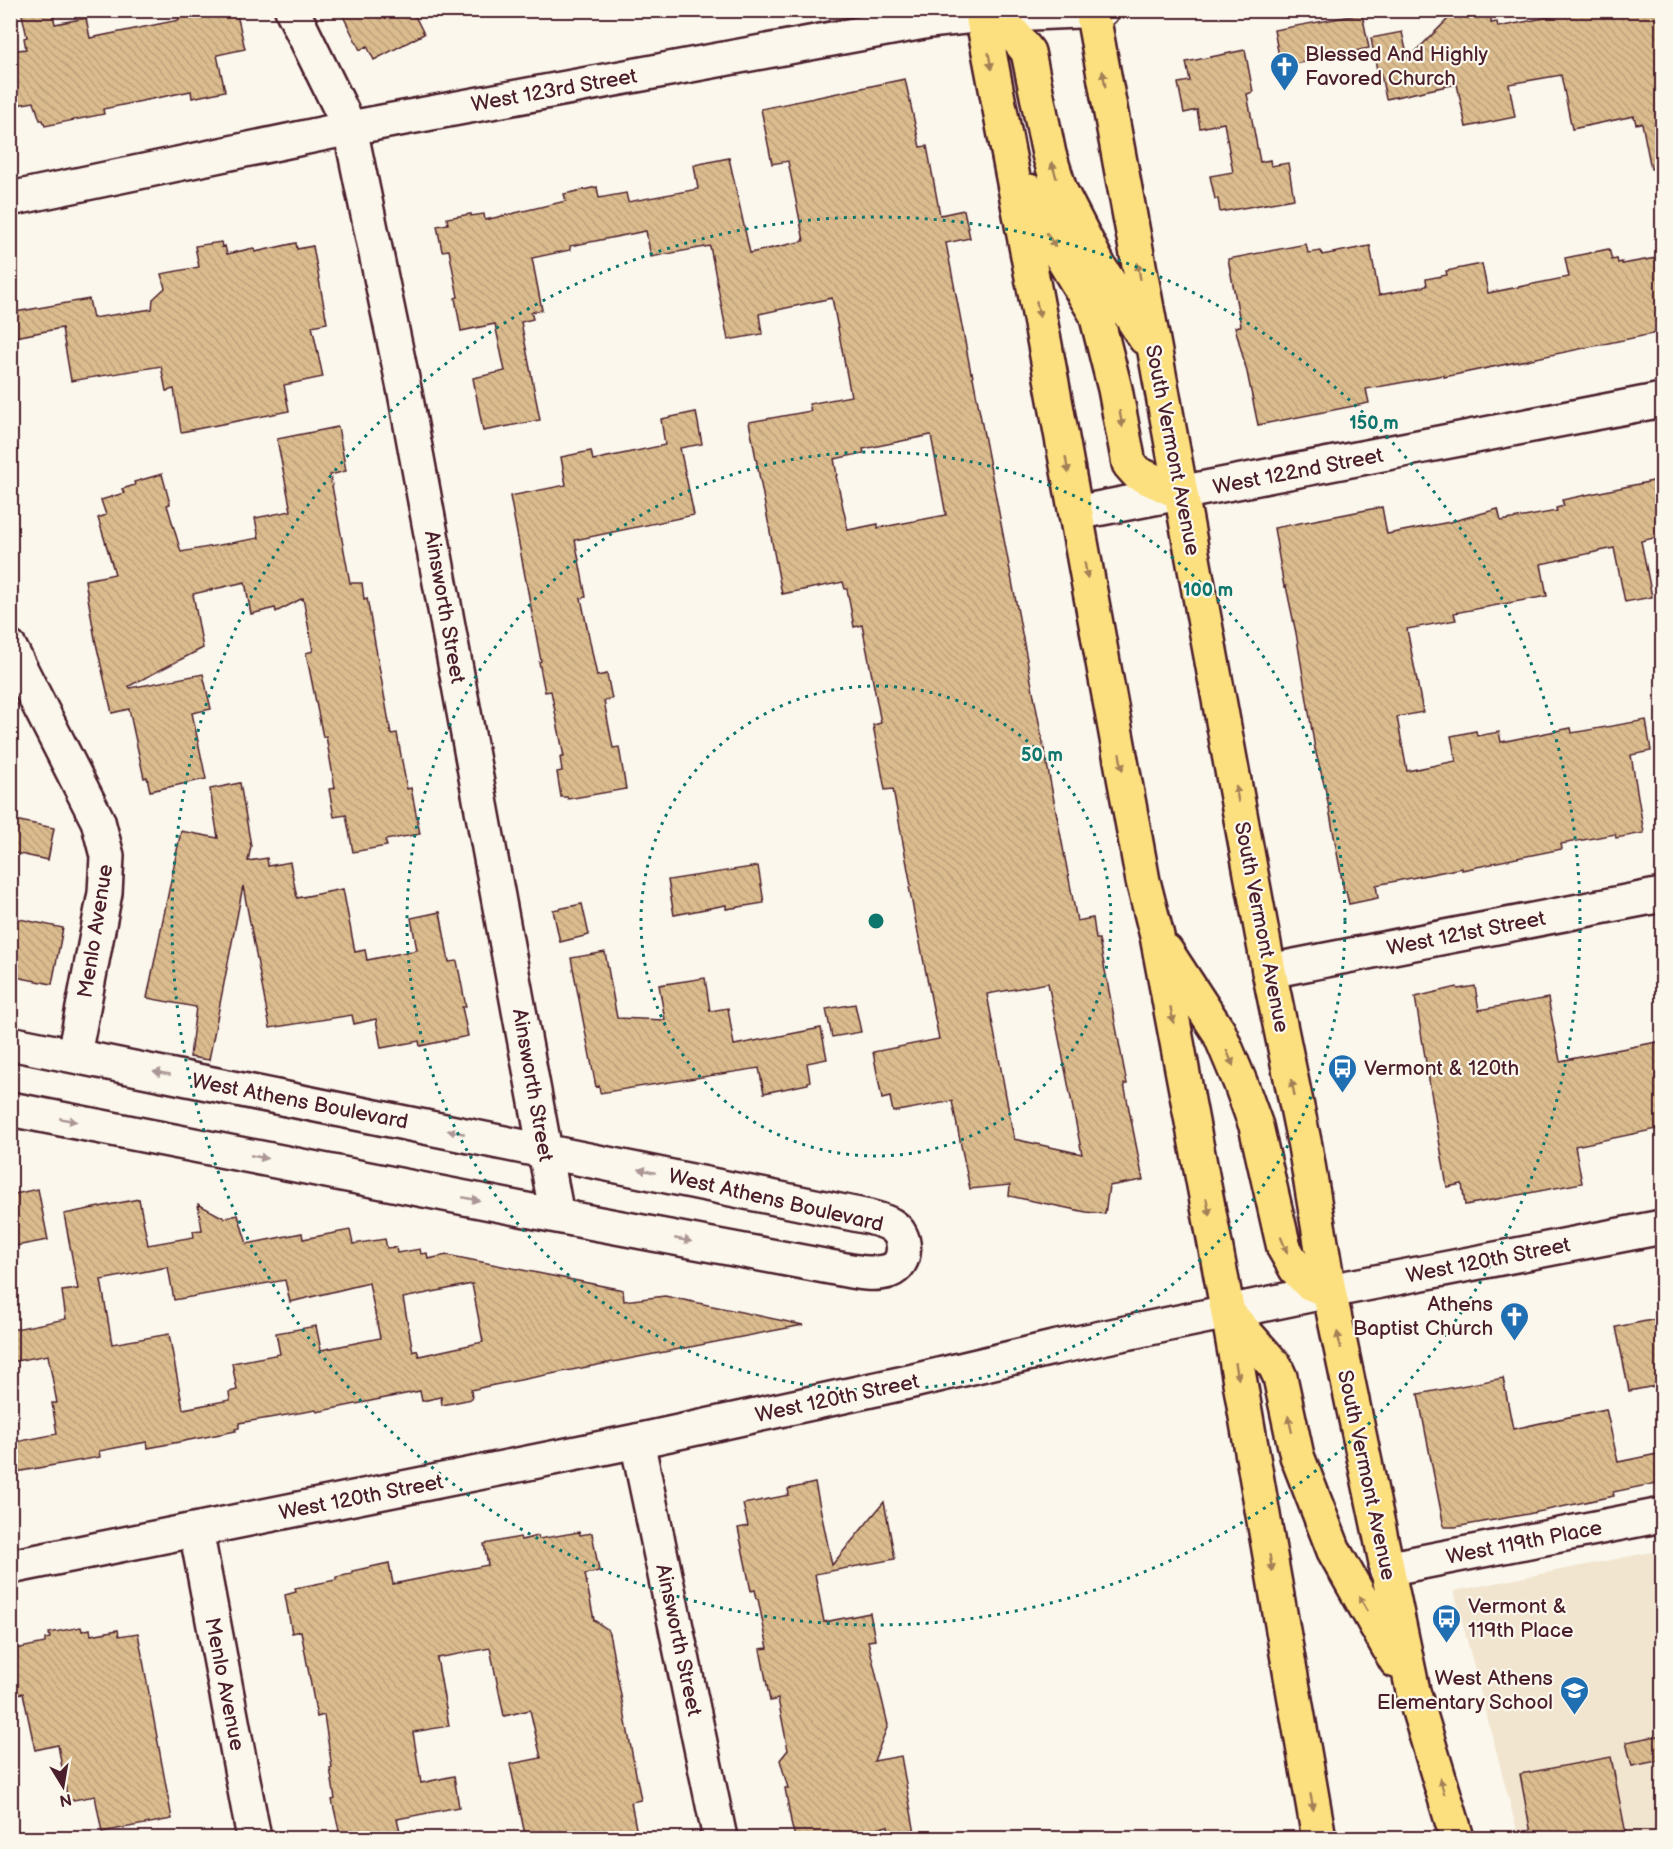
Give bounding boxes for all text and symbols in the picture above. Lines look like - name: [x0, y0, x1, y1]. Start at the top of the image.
- place label: Blessed And Highly Favored Church: [1305, 42, 1488, 91]
- church icon: Blessed And Highly Favored Church: [1268, 50, 1300, 92]
- one-way arrow: [986, 52, 995, 71]
- street label: West 123rd Street: [469, 63, 640, 117]
- one-way arrow: [1099, 69, 1108, 88]
- one-way arrow: [1049, 161, 1058, 179]
- one-way arrow: [1045, 231, 1056, 248]
- one-way arrow: [1134, 261, 1143, 280]
- one-way arrow: [1034, 300, 1043, 319]
- street label: South Vermont Avenue: [1140, 343, 1205, 558]
- one-way arrow: [1117, 410, 1126, 429]
- text: 150 m: [1349, 413, 1399, 434]
- street label: West 122nd Street: [1211, 443, 1386, 500]
- one-way arrow: [1063, 456, 1072, 475]
- street label: Ainsworth Street: [419, 529, 470, 686]
- one-way arrow: [1082, 561, 1091, 580]
- text: 100 m: [1183, 580, 1233, 601]
- text: 50 m: [1021, 745, 1063, 766]
- one-way arrow: [1117, 753, 1126, 772]
- one-way arrow: [1232, 784, 1241, 803]
- street label: South Vermont Avenue: [1229, 820, 1294, 1035]
- street label: Menlo Avenue: [73, 862, 118, 1000]
- street label: West 121st Street: [1385, 906, 1548, 961]
- centre of rings: [866, 911, 886, 931]
- one-way arrow: [1168, 1006, 1177, 1025]
- street label: Ainsworth Street: [507, 1007, 558, 1164]
- one-way arrow: [1225, 1050, 1235, 1068]
- bus stop icon: Vermont & 120th: [1327, 1052, 1359, 1094]
- place label: Vermont & 120th: [1364, 1056, 1519, 1081]
- one-way arrow: [152, 1068, 171, 1077]
- street label: West Athens Boulevard: [190, 1068, 410, 1135]
- one-way arrow: [1288, 1079, 1297, 1098]
- one-way arrow: [59, 1116, 78, 1125]
- one-way arrow: [446, 1127, 465, 1136]
- one-way arrow: [250, 1153, 269, 1162]
- street label: West Athens Boulevard: [666, 1164, 886, 1237]
- one-way arrow: [637, 1166, 656, 1175]
- one-way arrow: [462, 1195, 481, 1204]
- one-way arrow: [1204, 1197, 1213, 1216]
- street label: West 120th Street: [1404, 1232, 1573, 1289]
- one-way arrow: [674, 1235, 693, 1244]
- one-way arrow: [1280, 1236, 1290, 1254]
- place label: Athens Baptist Church: [1353, 1292, 1493, 1341]
- church icon: Athens Baptist Church: [1498, 1300, 1530, 1342]
- one-way arrow: [1334, 1330, 1343, 1349]
- one-way arrow: [1233, 1361, 1242, 1380]
- street label: South Vermont Avenue: [1332, 1368, 1401, 1583]
- street label: West 120th Street: [753, 1369, 922, 1428]
- one-way arrow: [1285, 1414, 1295, 1433]
- street label: West 120th Street: [277, 1469, 446, 1526]
- street label: West 119th Place: [1444, 1515, 1604, 1570]
- one-way arrow: [1266, 1553, 1275, 1572]
- street label: Ainsworth Street: [650, 1562, 707, 1719]
- place label: Vermont & 119th Place: [1468, 1594, 1573, 1643]
- one-way arrow: [1359, 1595, 1369, 1612]
- bus stop icon: Vermont & 119th Place: [1431, 1602, 1463, 1644]
- street label: Menlo Avenue: [199, 1615, 250, 1753]
- place label: West Athens Elementary School: [1377, 1666, 1553, 1715]
- school or university icon: West Athens Elementary School: [1558, 1674, 1590, 1716]
- north arrow: [33, 1756, 93, 1816]
- one-way arrow: [1436, 1777, 1446, 1795]
- text: N: [58, 1789, 73, 1810]
- one-way arrow: [1308, 1793, 1317, 1812]

